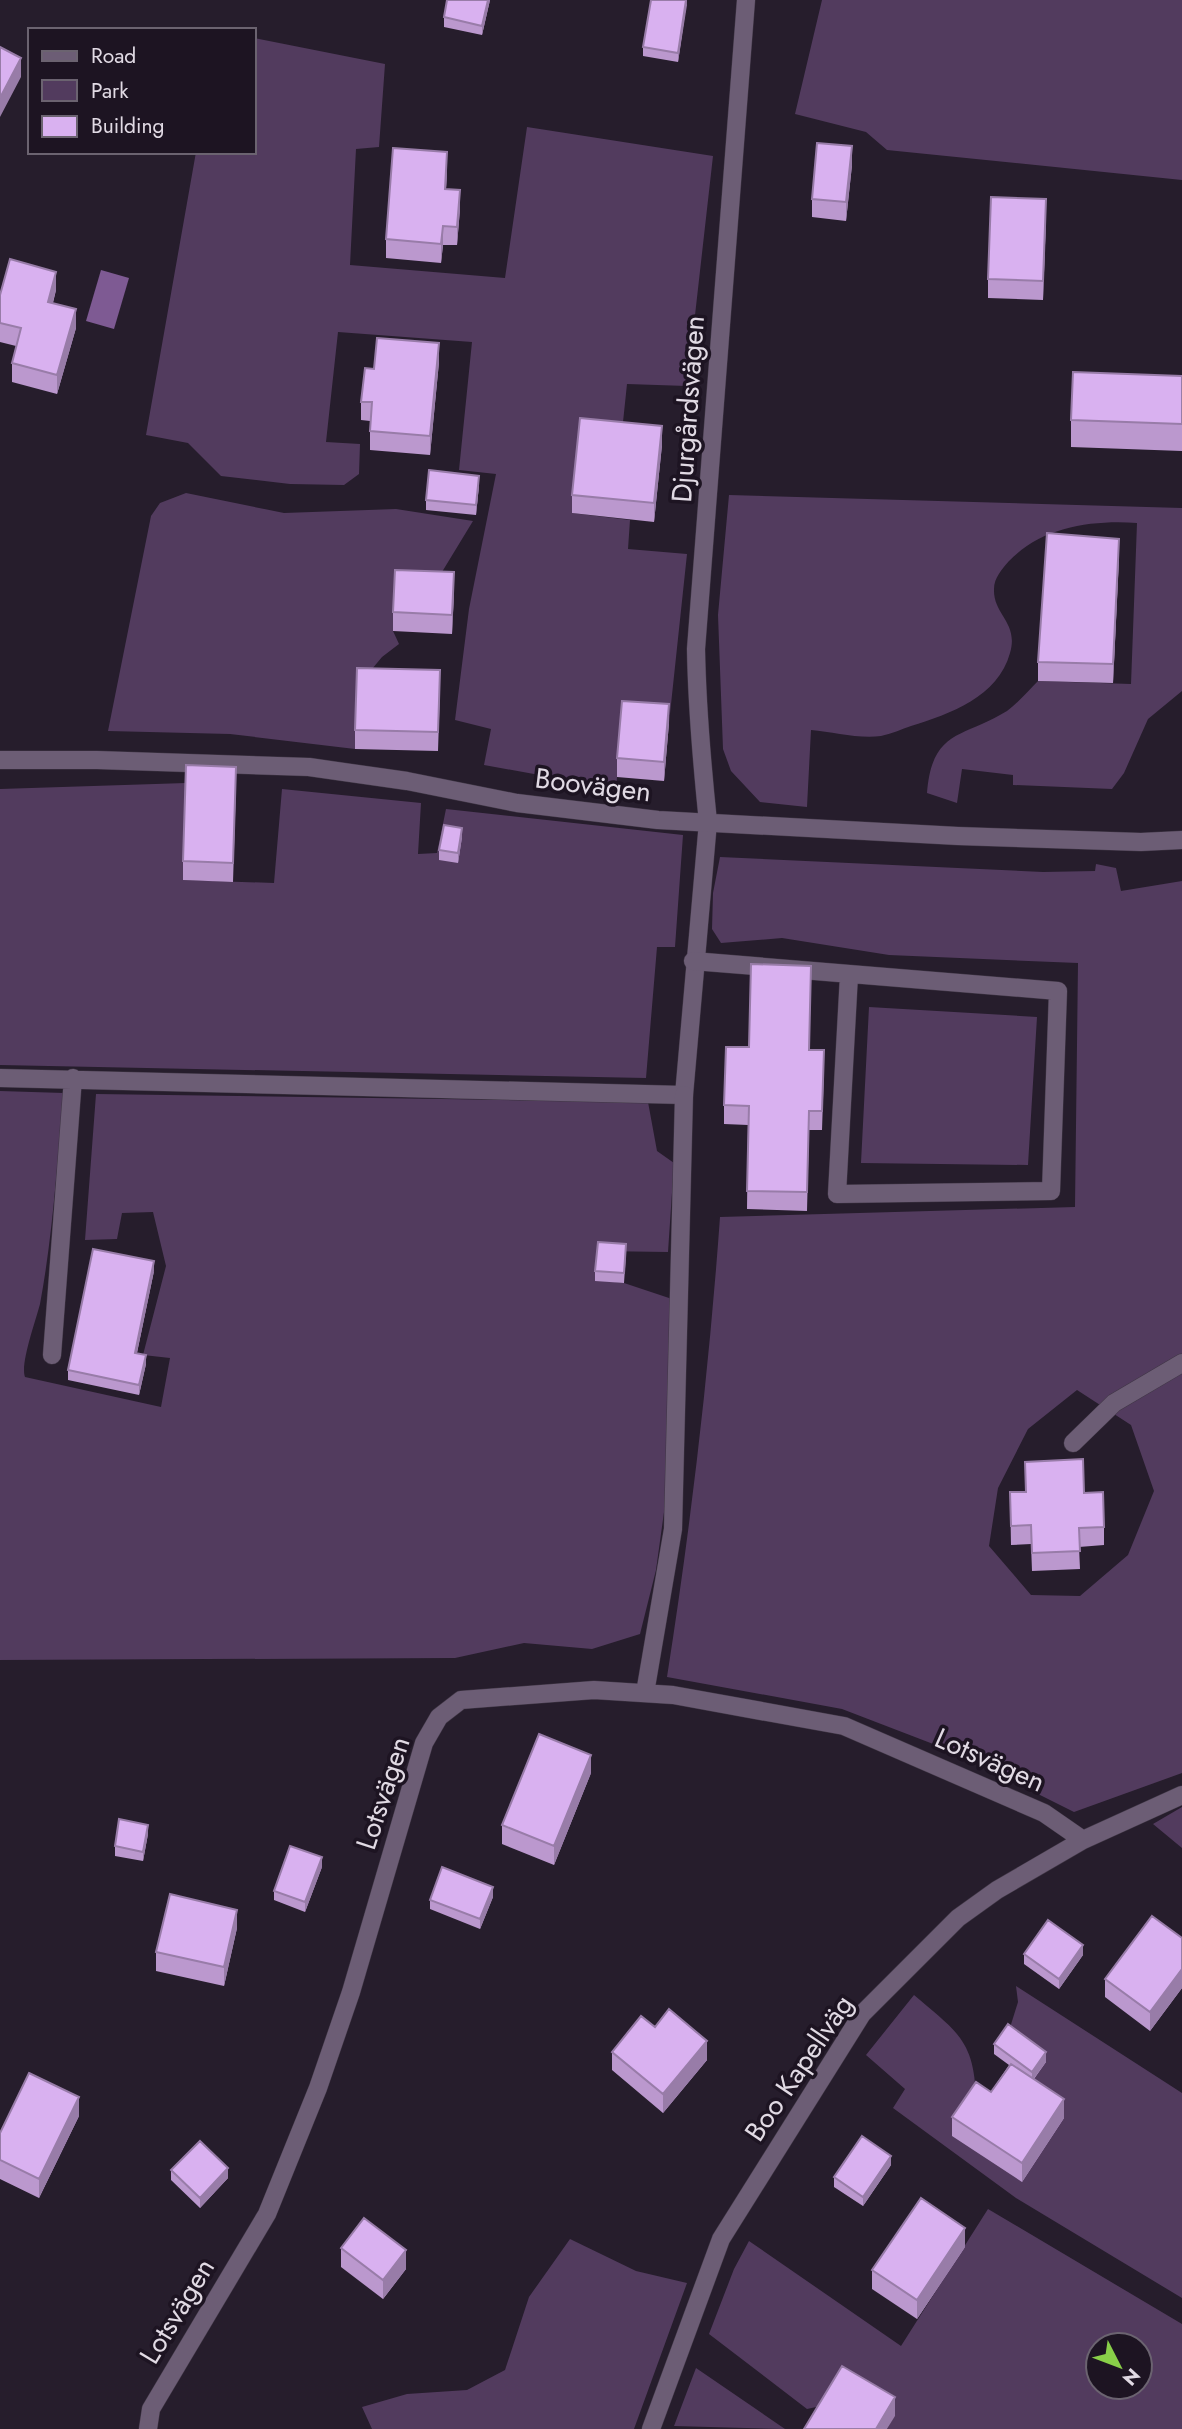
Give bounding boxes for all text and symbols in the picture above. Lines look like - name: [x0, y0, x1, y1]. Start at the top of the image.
- legend: [28, 28, 256, 154]
- text: Road: [91, 41, 136, 71]
- text: Park: [91, 76, 129, 106]
- text: Building: [91, 111, 164, 141]
- street label: Djurgårdsvägen: [661, 314, 715, 504]
- street label: Boovägen: [533, 758, 653, 812]
- street label: Lotsvägen: [928, 1718, 1052, 1802]
- street label: Lotsvägen: [345, 1731, 421, 1855]
- street label: Boo Kapellväg: [735, 1986, 863, 2150]
- street label: Lotsvägen: [129, 2250, 225, 2372]
- north arrow: [1084, 2331, 1154, 2401]
- text: N: [1116, 2362, 1146, 2392]

